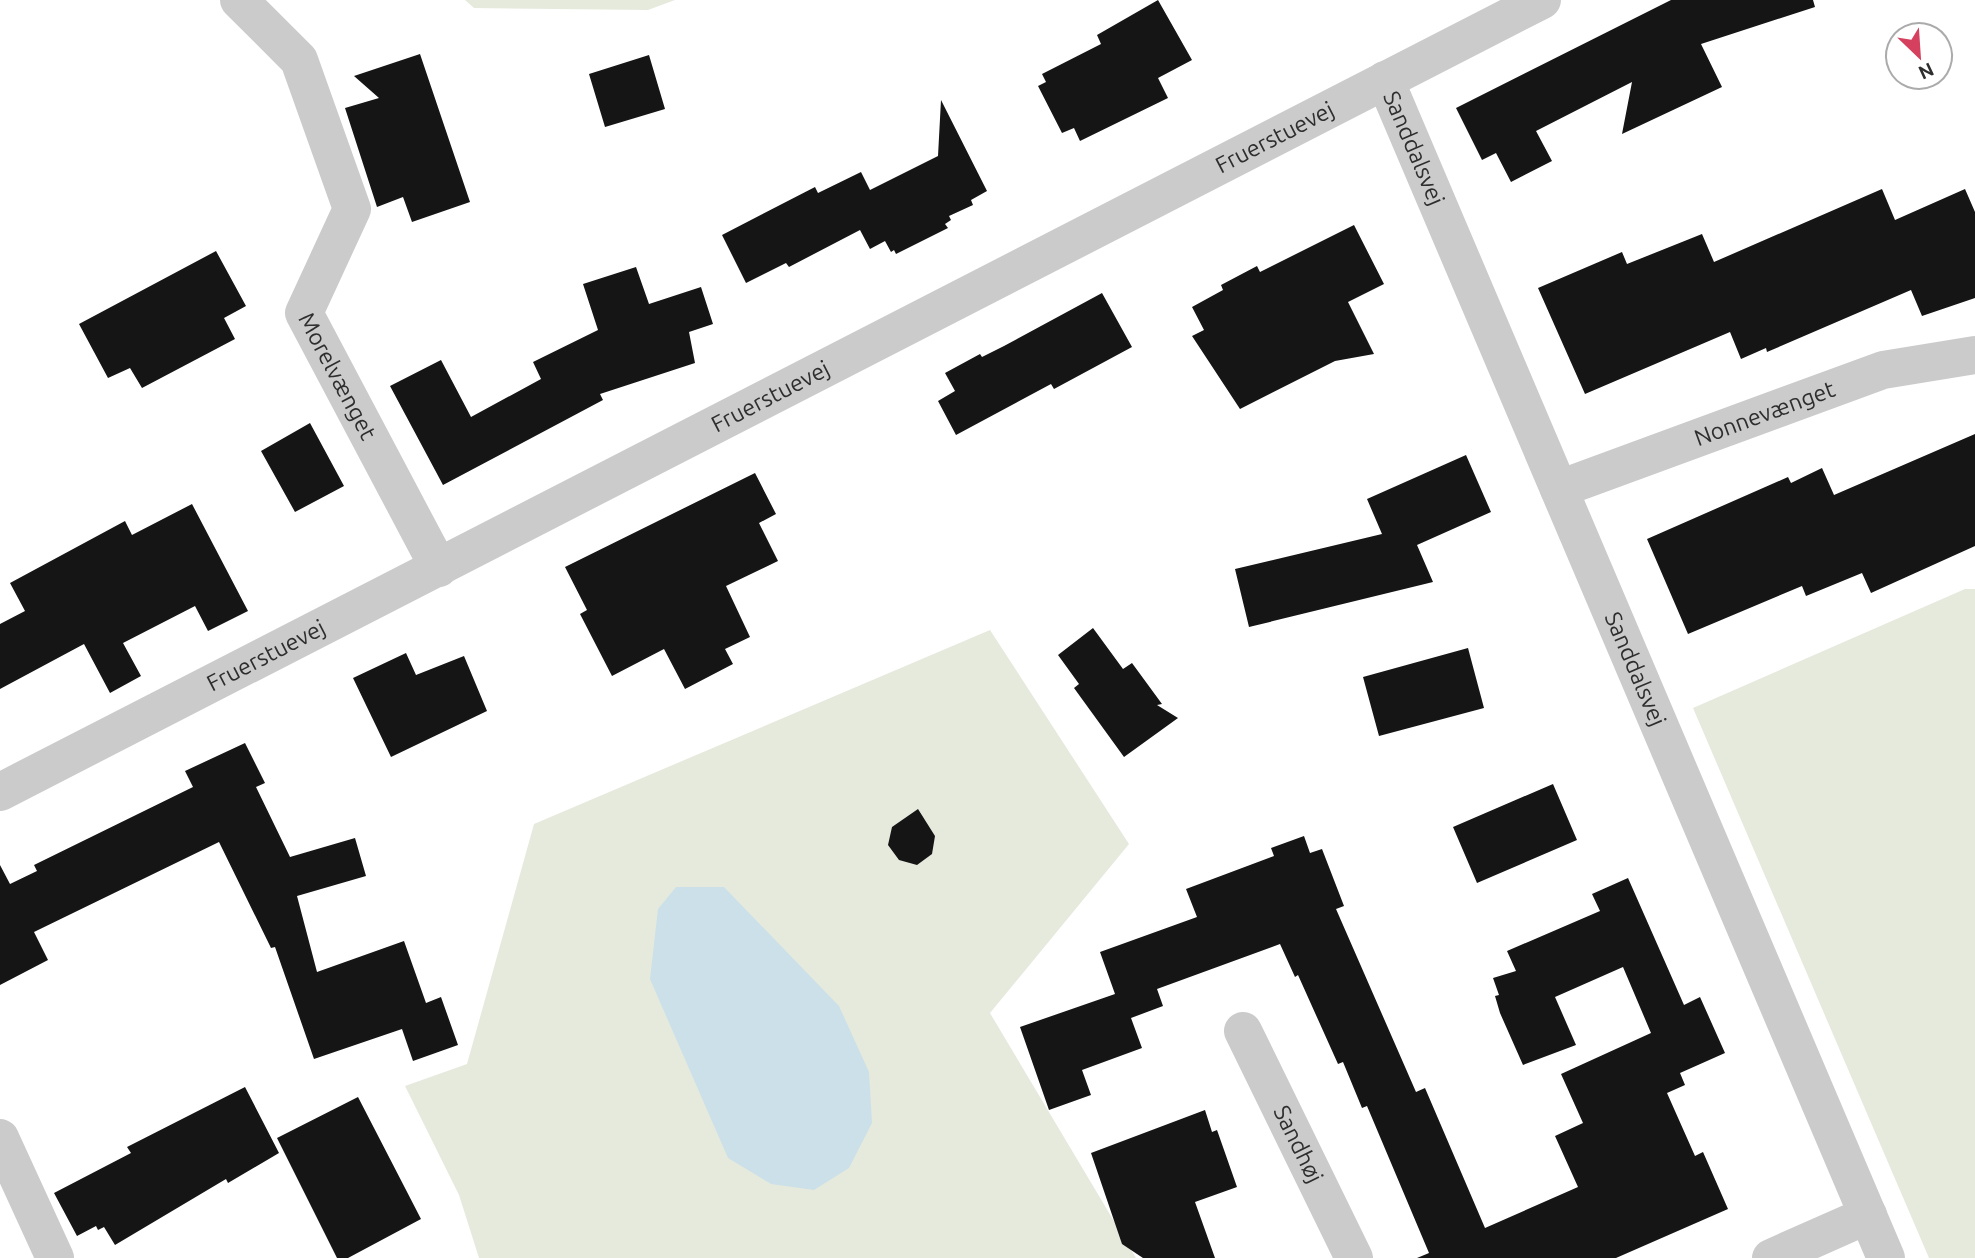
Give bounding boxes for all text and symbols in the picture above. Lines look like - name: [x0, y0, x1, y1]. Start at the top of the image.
- north arrow: [1884, 21, 1954, 91]
- text: N: [1915, 58, 1937, 84]
- street label: Sanddalsvej: [1379, 87, 1450, 209]
- street label: Fruerstuevej: [1211, 96, 1338, 178]
- street label: Morelvænget: [294, 308, 382, 444]
- street label: Fruerstuevej: [707, 355, 833, 437]
- street label: Nonnevænget: [1691, 376, 1838, 450]
- street label: Sanddalsvej: [1601, 608, 1671, 729]
- street label: Fruerstuevej: [202, 614, 329, 696]
- street label: Sandhøj: [1269, 1101, 1328, 1187]

